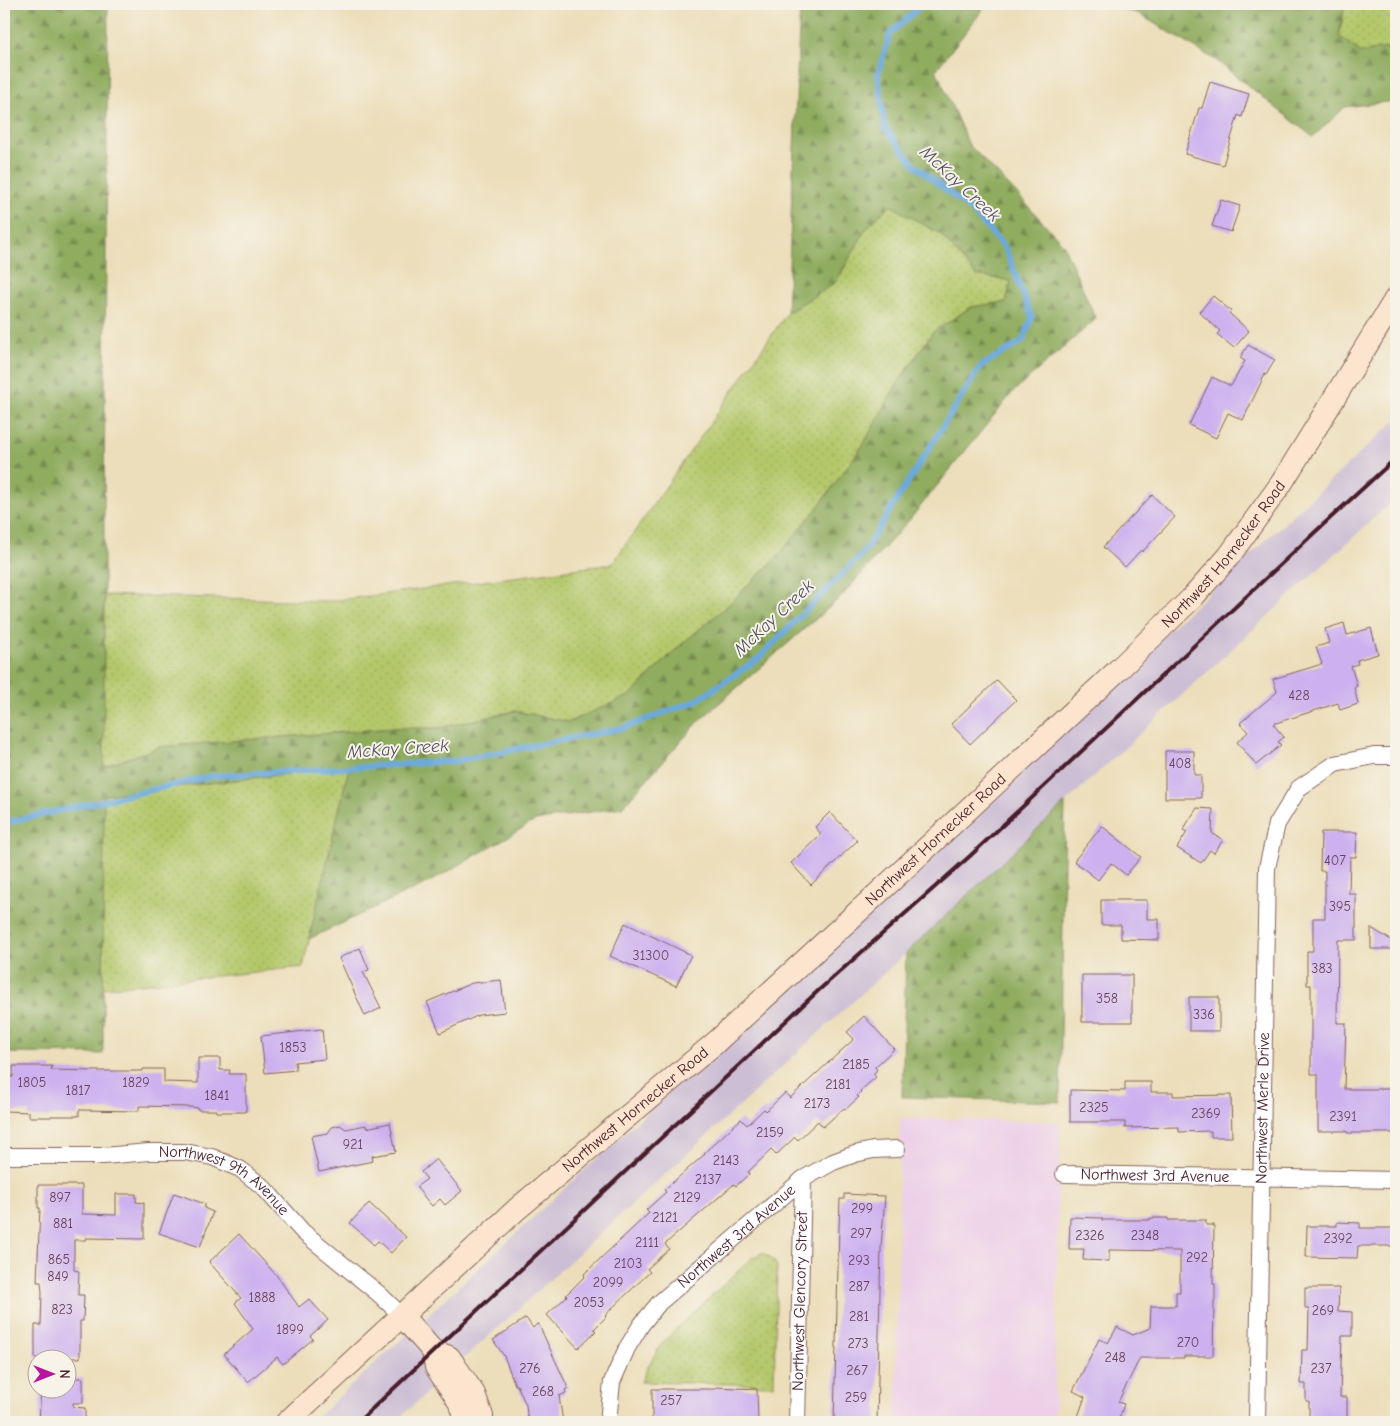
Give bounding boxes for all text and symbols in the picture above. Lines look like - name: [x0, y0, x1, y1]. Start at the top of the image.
- water label: McKay Creek: [915, 141, 1005, 227]
- street label: Northwest Hornecker Road: [1158, 477, 1289, 632]
- water label: McKay Creek: [729, 575, 819, 661]
- house number: 428: [1288, 687, 1310, 704]
- water label: McKay Creek: [346, 735, 450, 763]
- house number: 408: [1169, 755, 1191, 772]
- street label: Northwest Hornecker Road: [862, 770, 1010, 909]
- house number: 407: [1324, 852, 1346, 869]
- house number: 395: [1329, 898, 1351, 915]
- house number: 31300: [633, 947, 669, 964]
- house number: 383: [1311, 960, 1333, 977]
- house number: 358: [1096, 990, 1118, 1007]
- house number: 336: [1193, 1006, 1215, 1023]
- street label: Northwest Merle Drive: [1252, 1032, 1273, 1184]
- house number: 1853: [279, 1039, 307, 1056]
- street label: Northwest Hornecker Road: [559, 1043, 712, 1176]
- house number: 2185: [842, 1056, 870, 1073]
- house number: 1805: [18, 1074, 46, 1091]
- house number: 1829: [122, 1074, 150, 1091]
- house number: 2181: [825, 1076, 851, 1093]
- house number: 1817: [66, 1082, 91, 1099]
- house number: 1841: [204, 1087, 230, 1104]
- house number: 2173: [804, 1095, 830, 1112]
- house number: 2325: [1079, 1099, 1109, 1116]
- house number: 2369: [1191, 1105, 1221, 1122]
- house number: 2391: [1329, 1108, 1357, 1125]
- house number: 2159: [756, 1124, 784, 1141]
- house number: 921: [343, 1136, 363, 1153]
- street label: Northwest 9th Avenue: [159, 1143, 293, 1219]
- house number: 2143: [713, 1152, 739, 1169]
- street label: Northwest 3rd Avenue: [1080, 1165, 1230, 1186]
- house number: 2137: [695, 1171, 722, 1188]
- street label: Northwest 3rd Avenue: [674, 1181, 799, 1292]
- house number: 897: [49, 1189, 71, 1206]
- house number: 2129: [673, 1189, 701, 1206]
- house number: 299: [851, 1200, 873, 1217]
- house number: 2121: [652, 1209, 678, 1226]
- street label: Northwest Glencory Street: [789, 1211, 811, 1391]
- house number: 881: [53, 1215, 73, 1232]
- house number: 297: [850, 1225, 872, 1242]
- house number: 2326: [1075, 1227, 1105, 1244]
- house number: 2348: [1131, 1227, 1159, 1244]
- house number: 2392: [1323, 1230, 1353, 1247]
- house number: 2111: [635, 1234, 659, 1251]
- house number: 292: [1186, 1249, 1208, 1266]
- house number: 865: [48, 1251, 70, 1268]
- house number: 293: [848, 1252, 870, 1269]
- house number: 2103: [614, 1255, 642, 1272]
- house number: 849: [47, 1268, 69, 1285]
- house number: 2099: [593, 1274, 623, 1291]
- house number: 287: [848, 1278, 870, 1295]
- house number: 1888: [248, 1289, 276, 1306]
- house number: 2053: [574, 1294, 604, 1311]
- house number: 823: [51, 1301, 73, 1318]
- house number: 269: [1312, 1302, 1334, 1319]
- house number: 281: [849, 1308, 869, 1325]
- house number: 1899: [276, 1321, 304, 1338]
- house number: 270: [1177, 1334, 1199, 1351]
- house number: 273: [848, 1335, 869, 1352]
- north arrow: [28, 1348, 78, 1398]
- house number: 248: [1104, 1349, 1126, 1366]
- house number: 276: [519, 1360, 541, 1377]
- house number: 237: [1310, 1360, 1332, 1377]
- house number: 267: [846, 1362, 868, 1379]
- text: N: [56, 1369, 73, 1379]
- house number: 268: [532, 1383, 554, 1400]
- house number: 259: [845, 1389, 867, 1406]
- house number: 257: [660, 1392, 682, 1409]

